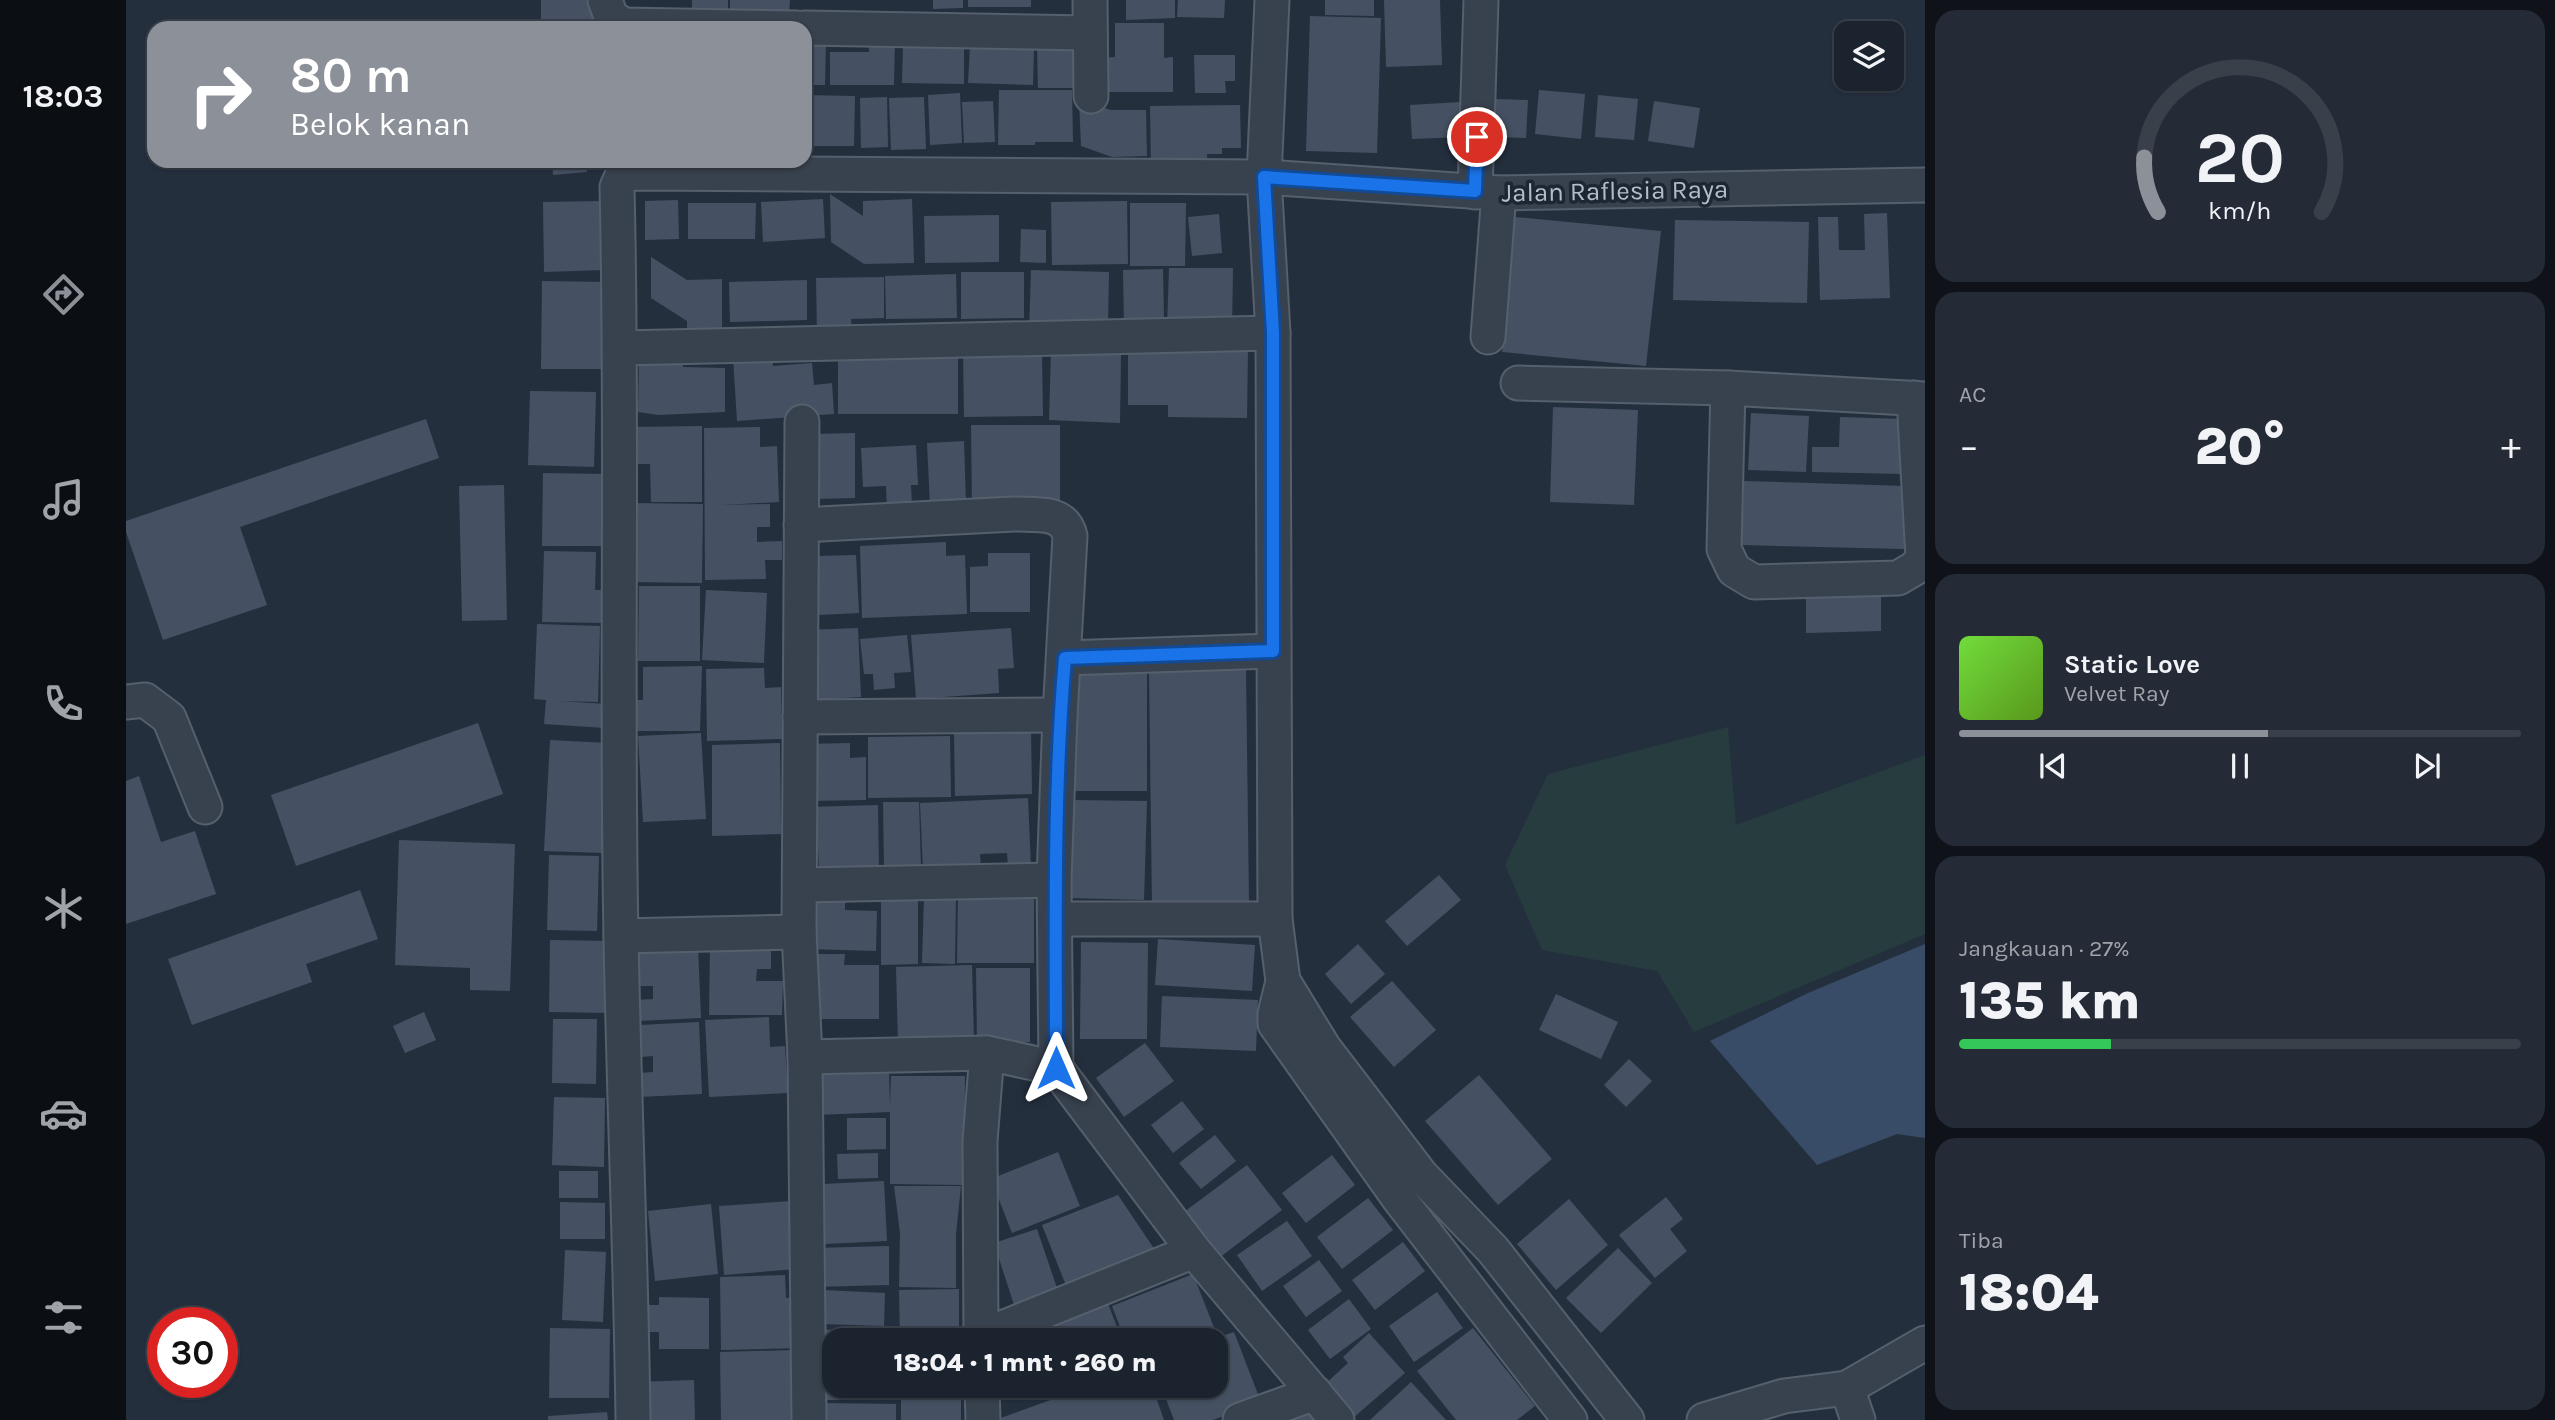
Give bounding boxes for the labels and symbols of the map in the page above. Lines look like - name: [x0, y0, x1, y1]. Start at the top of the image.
- pin: [1447, 107, 1507, 167]
- street label: Jalan Raflesia Raya: [1501, 174, 1729, 208]
- position arrow: [1019, 1031, 1093, 1105]
- speed limit sign: 30: [147, 1307, 238, 1398]

